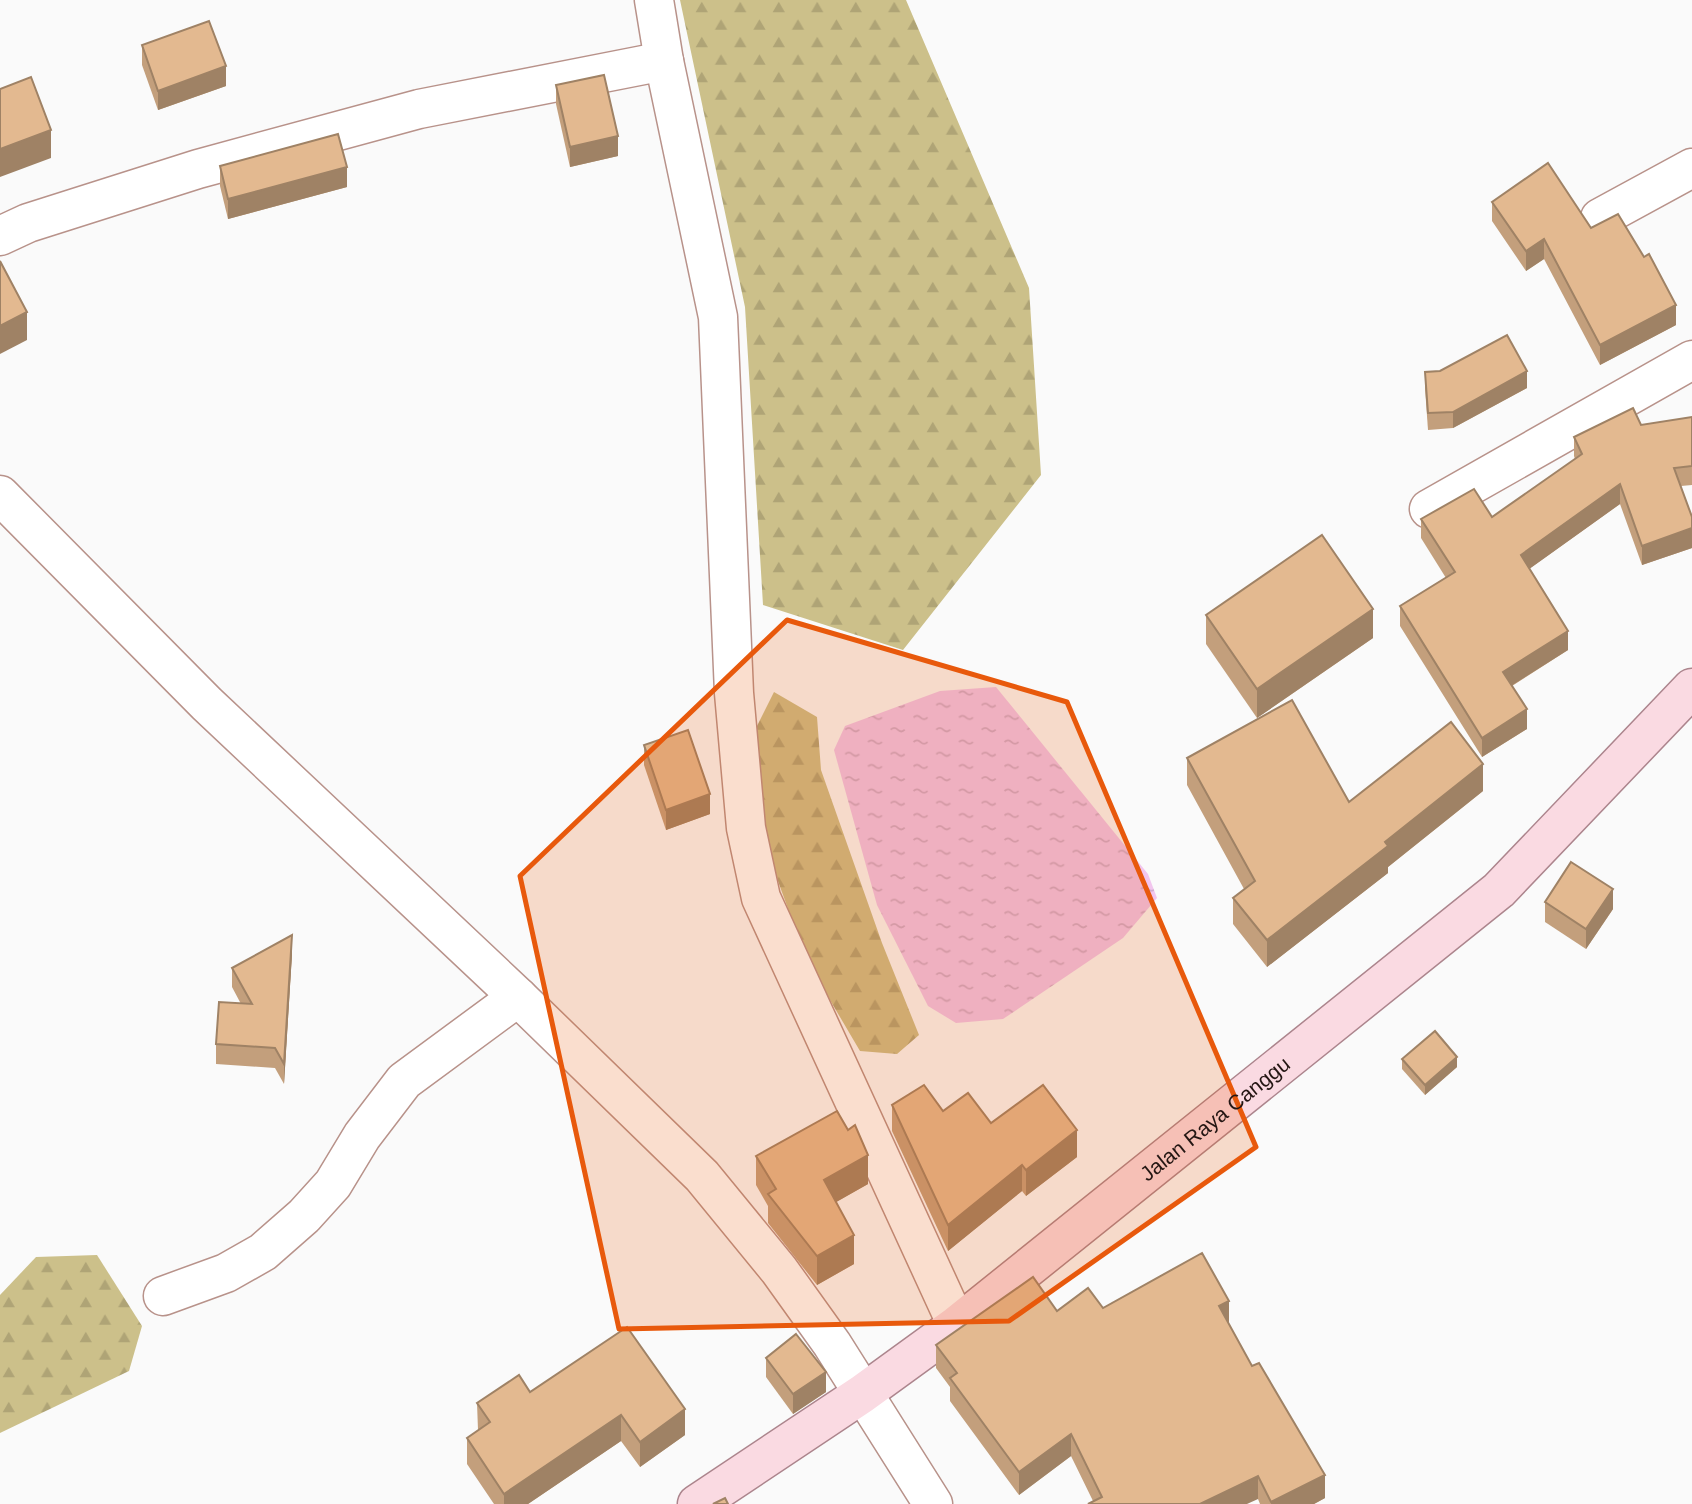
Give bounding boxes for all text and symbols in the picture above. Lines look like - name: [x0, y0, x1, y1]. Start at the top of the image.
- street label: Jalan Raya Canggu: [1135, 1052, 1294, 1185]

